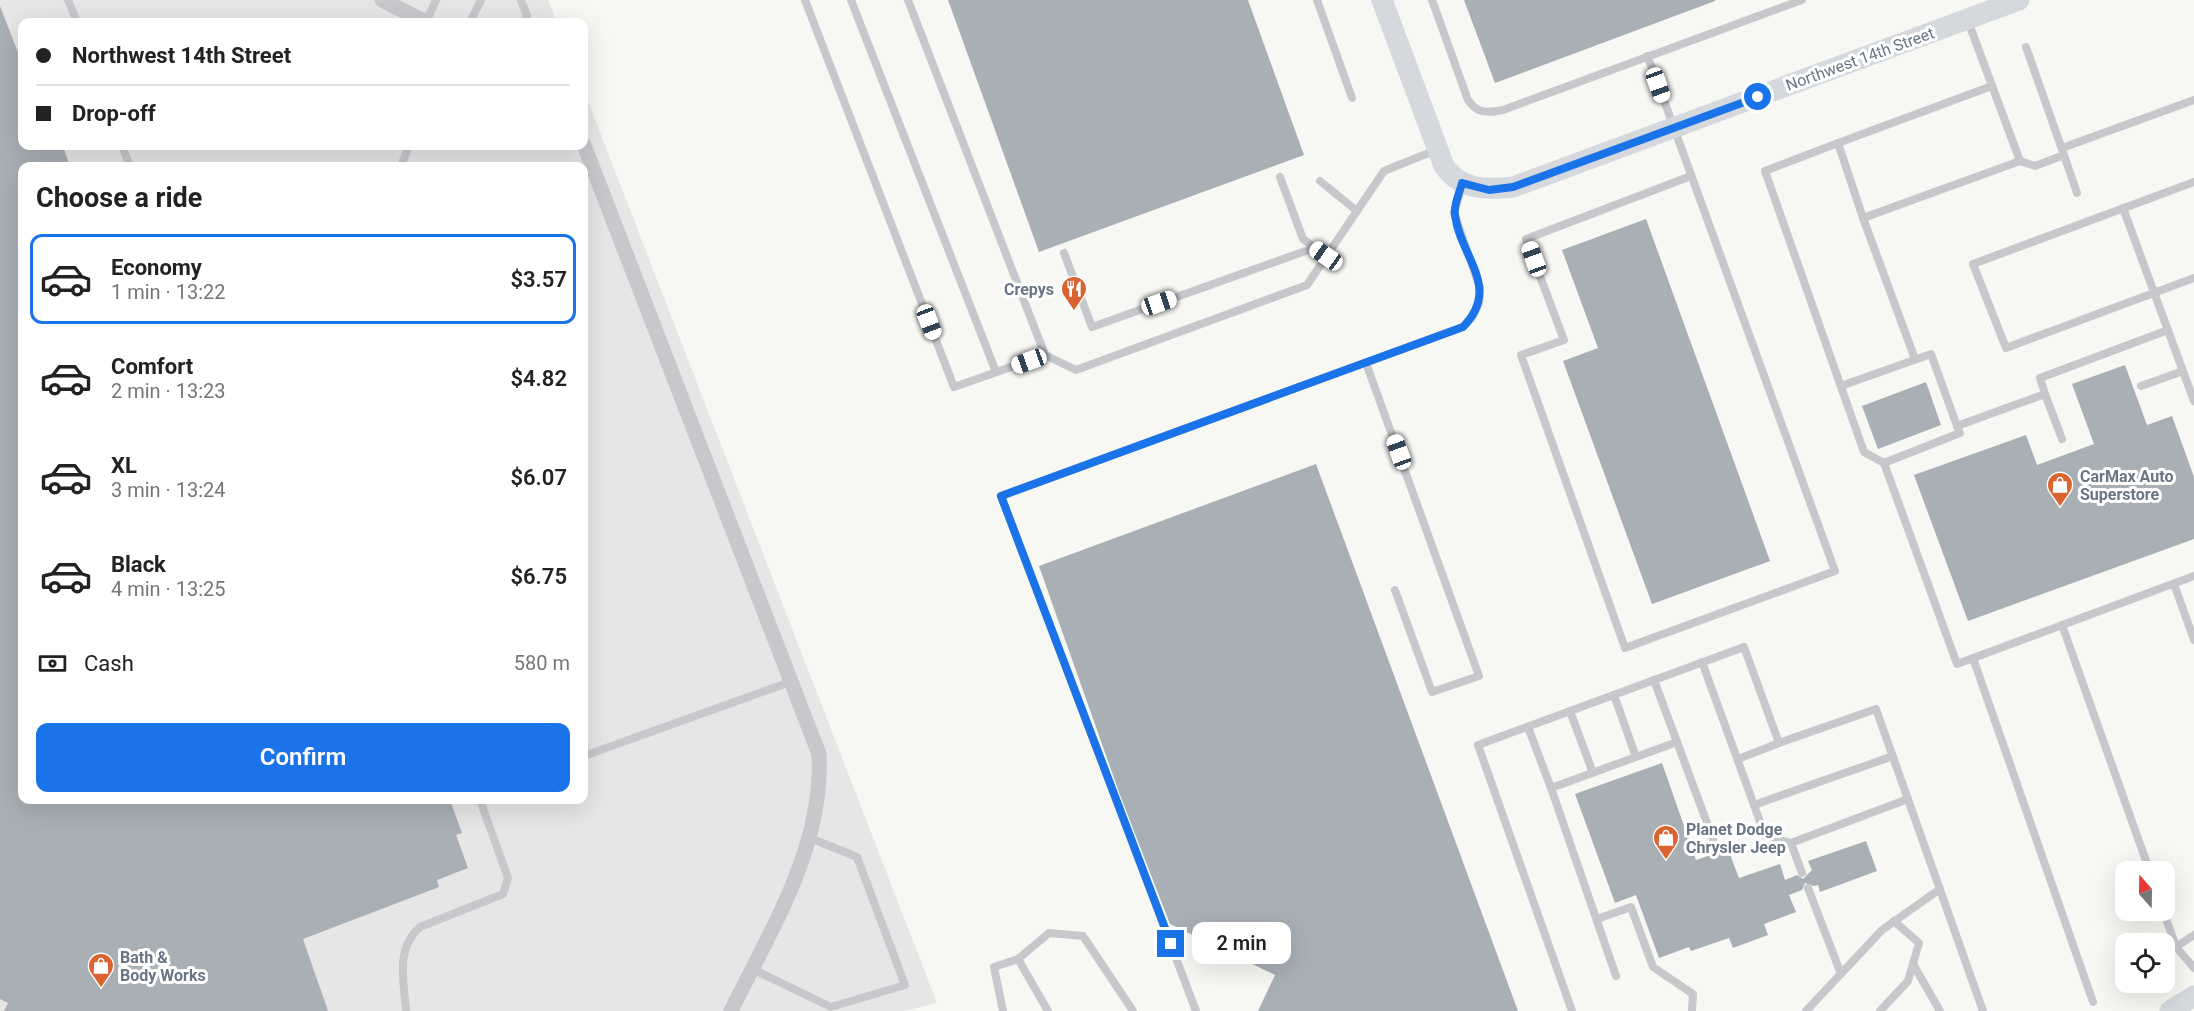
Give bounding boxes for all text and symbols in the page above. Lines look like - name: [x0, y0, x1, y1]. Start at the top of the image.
- street label: Northwest 14th Street: [1783, 23, 1937, 95]
- text: Northwest 14th Street: [72, 43, 291, 68]
- car: [1643, 65, 1673, 105]
- route start: [1744, 83, 1771, 110]
- text: Drop-off: [72, 101, 156, 126]
- text: Choose a ride: [36, 182, 202, 214]
- car: [1306, 238, 1346, 274]
- car: [1519, 239, 1549, 279]
- icon: car: [39, 252, 93, 306]
- text: Economy: [111, 255, 202, 280]
- text: $3.57: [510, 267, 567, 292]
- restaurant icon: Crepys: [1059, 274, 1089, 312]
- text: 1 min · 13:22: [111, 280, 226, 304]
- place label: Crepys: [1004, 280, 1054, 299]
- car: [1139, 289, 1179, 317]
- car: [914, 302, 944, 342]
- car: [1009, 346, 1049, 376]
- icon: car: [39, 351, 93, 405]
- text: Comfort: [111, 354, 193, 379]
- text: $4.82: [510, 366, 567, 391]
- text: 2 min · 13:23: [111, 379, 226, 403]
- car: [1384, 432, 1414, 472]
- icon: car: [39, 450, 93, 504]
- text: XL: [111, 453, 137, 478]
- text: $6.07: [510, 465, 567, 490]
- place label: CarMax Auto Superstore: [2080, 467, 2173, 504]
- shop icon: CarMax Auto Superstore: [2045, 470, 2075, 508]
- text: 3 min · 13:24: [111, 478, 226, 502]
- icon: car: [39, 549, 93, 603]
- text: Black: [111, 552, 166, 577]
- text: $6.75: [510, 564, 567, 589]
- text: 4 min · 13:25: [111, 577, 226, 601]
- icon: cash: [36, 647, 69, 680]
- text: Cash: [84, 651, 134, 676]
- text: 580 m: [514, 651, 570, 675]
- button: Confirm: [36, 723, 570, 792]
- place label: Planet Dodge Chrysler Jeep: [1686, 820, 1786, 857]
- shop icon: Planet Dodge Chrysler Jeep: [1651, 823, 1681, 861]
- north arrow: [2115, 861, 2175, 921]
- map controls: [2115, 861, 2175, 993]
- callout: 2 min: [1192, 923, 1291, 965]
- route end: [1157, 930, 1184, 957]
- text: 2 min: [1216, 931, 1267, 955]
- button: locate: [2115, 933, 2175, 993]
- place label: Bath & Body Works: [120, 948, 206, 985]
- shop icon: Bath & Body Works: [86, 951, 116, 989]

